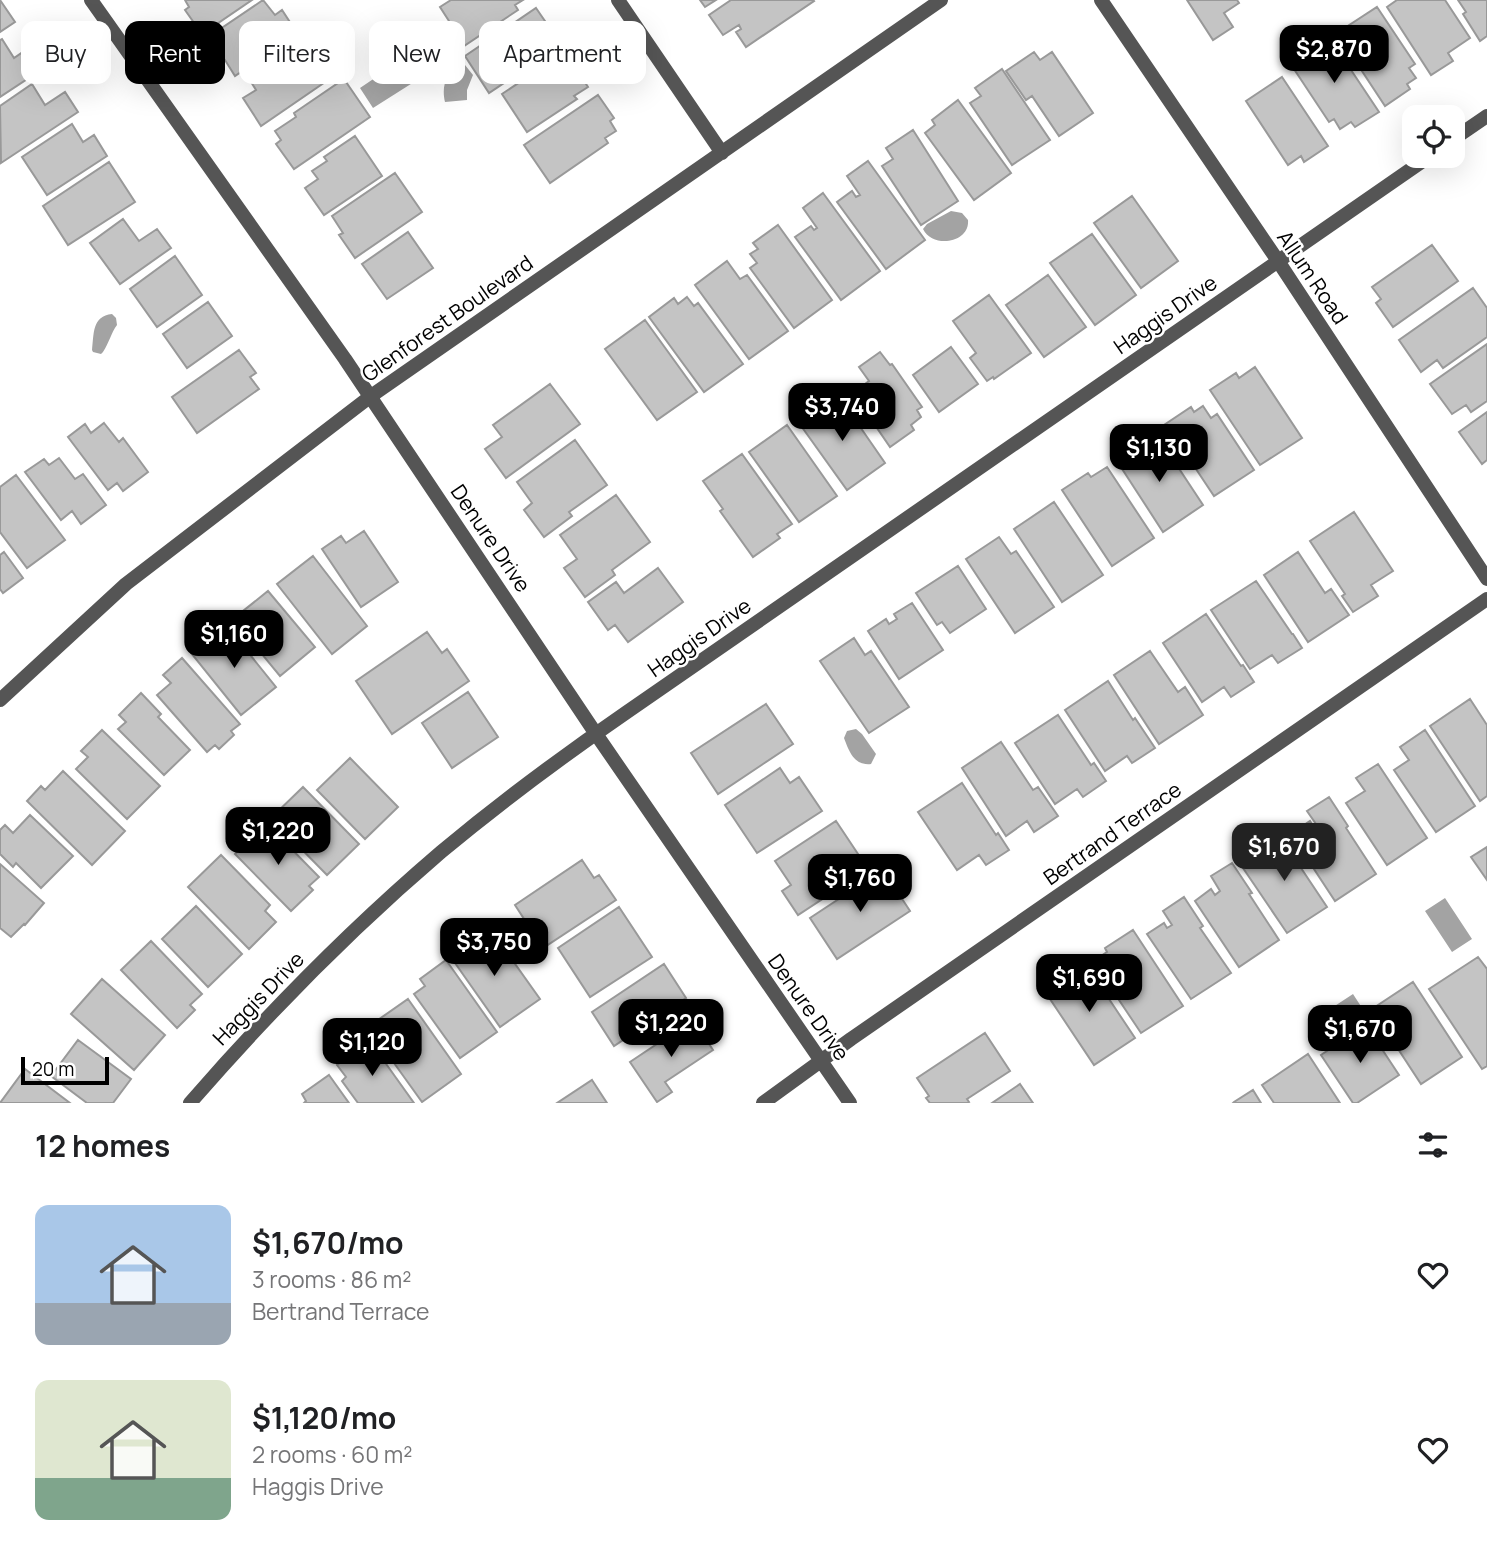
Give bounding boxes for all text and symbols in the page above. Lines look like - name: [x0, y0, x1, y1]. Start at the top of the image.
- chip: Buy: [21, 21, 111, 84]
- chip: Rent: [125, 21, 225, 84]
- chip: Filters: [239, 21, 355, 84]
- chip: New: [369, 21, 465, 84]
- chip: Apartment: [479, 21, 646, 84]
- pin: $2,870: [1277, 25, 1391, 85]
- text: $2,870: [1296, 32, 1372, 64]
- map controls: [1402, 105, 1465, 168]
- button: locate: [1402, 105, 1465, 168]
- street label: Allum Road: [1271, 225, 1355, 329]
- street label: Glenforest Boulevard: [356, 248, 538, 388]
- street label: Haggis Drive: [1108, 268, 1222, 360]
- pin: $3,740: [785, 384, 899, 443]
- text: $3,740: [804, 390, 880, 422]
- pin: $1,130: [1102, 424, 1216, 484]
- text: $1,130: [1126, 431, 1192, 463]
- street label: Denure Drive: [445, 479, 537, 597]
- street label: Haggis Drive: [642, 591, 756, 683]
- pin: $1,160: [177, 610, 291, 670]
- text: $1,160: [200, 617, 268, 649]
- street label: Bertrand Terrace: [1038, 775, 1186, 891]
- pin: $1,220: [221, 808, 335, 867]
- text: $1,220: [241, 814, 315, 846]
- pin: $1,670: [1227, 824, 1341, 883]
- text: $1,670: [1248, 830, 1320, 862]
- pin: $1,760: [803, 855, 917, 914]
- text: $1,760: [824, 861, 896, 893]
- pin: $3,750: [437, 918, 551, 978]
- text: $3,750: [456, 925, 532, 957]
- street label: Haggis Drive: [206, 945, 310, 1051]
- street label: Denure Drive: [762, 948, 856, 1066]
- pin: $1,690: [1032, 954, 1146, 1014]
- text: $1,690: [1052, 961, 1126, 993]
- pin: $1,220: [614, 1000, 728, 1059]
- text: $1,220: [634, 1006, 708, 1038]
- pin: $1,670: [1303, 1006, 1417, 1065]
- text: $1,670: [1324, 1012, 1396, 1044]
- pin: $1,120: [315, 1018, 429, 1078]
- text: $1,120: [339, 1025, 405, 1057]
- scale bar: [21, 1054, 108, 1086]
- text: 20 m: [32, 1056, 74, 1082]
- text: 12 homes: [35, 1125, 170, 1166]
- icon: filters: [1414, 1126, 1452, 1164]
- text: $1,670/mo: [252, 1222, 404, 1263]
- icon: home: [91, 1233, 175, 1317]
- icon: heart: [1414, 1256, 1452, 1294]
- text: 3 rooms · 86 m²: [252, 1263, 412, 1295]
- text: Bertrand Terrace: [252, 1295, 430, 1327]
- text: $1,120/mo: [252, 1397, 396, 1438]
- icon: home: [91, 1408, 175, 1492]
- icon: heart: [1414, 1431, 1452, 1469]
- text: 2 rooms · 60 m²: [252, 1438, 413, 1470]
- text: Haggis Drive: [252, 1470, 384, 1502]

